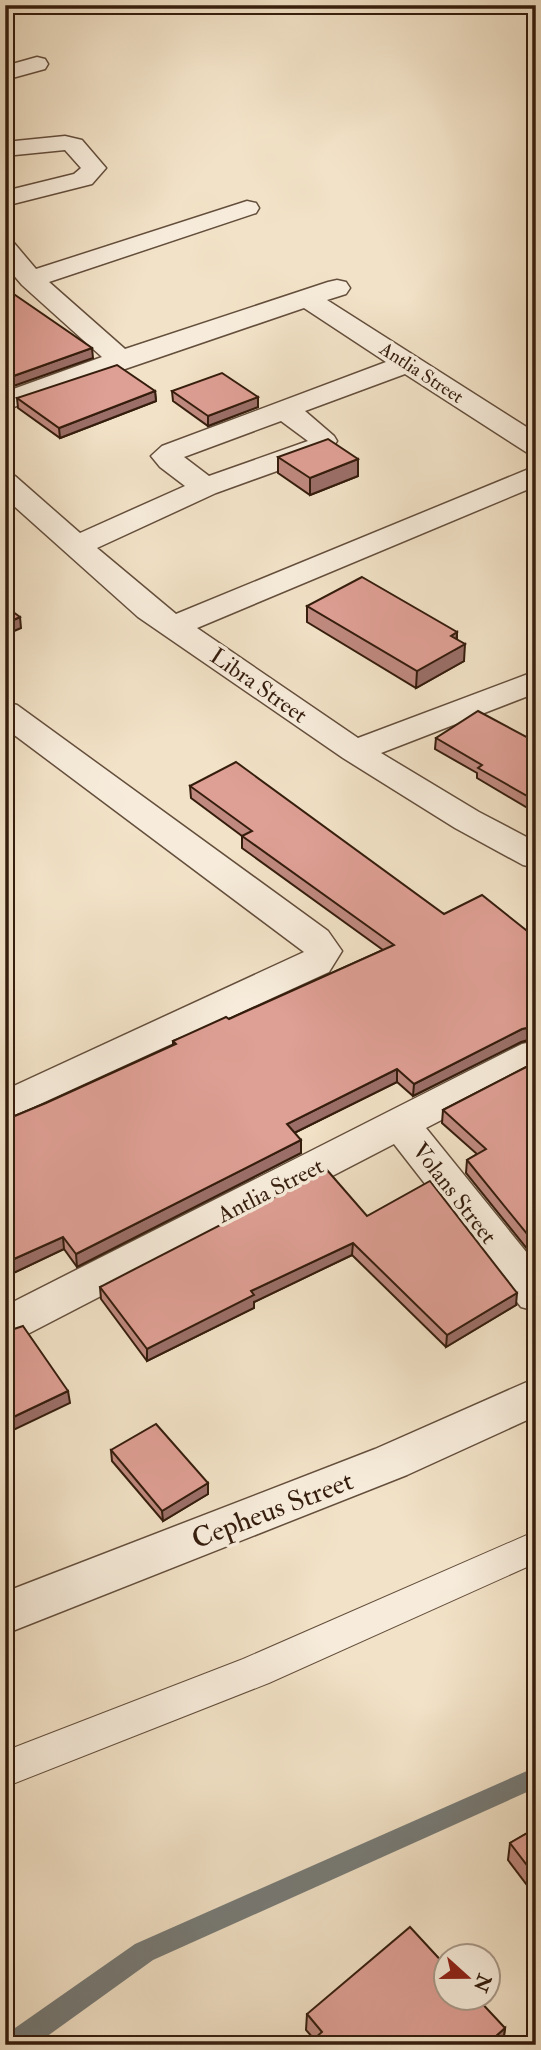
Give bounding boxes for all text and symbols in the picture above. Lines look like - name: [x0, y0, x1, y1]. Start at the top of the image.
- street label: Antlia Street: [374, 336, 468, 409]
- street label: Libra Street: [204, 641, 313, 729]
- street label: Volans Street: [406, 1137, 503, 1250]
- street label: Antlia Street: [211, 1151, 328, 1230]
- street label: Cepheus Street: [187, 1464, 358, 1557]
- north arrow: [433, 1941, 503, 2011]
- text: N: [467, 1970, 497, 1996]

